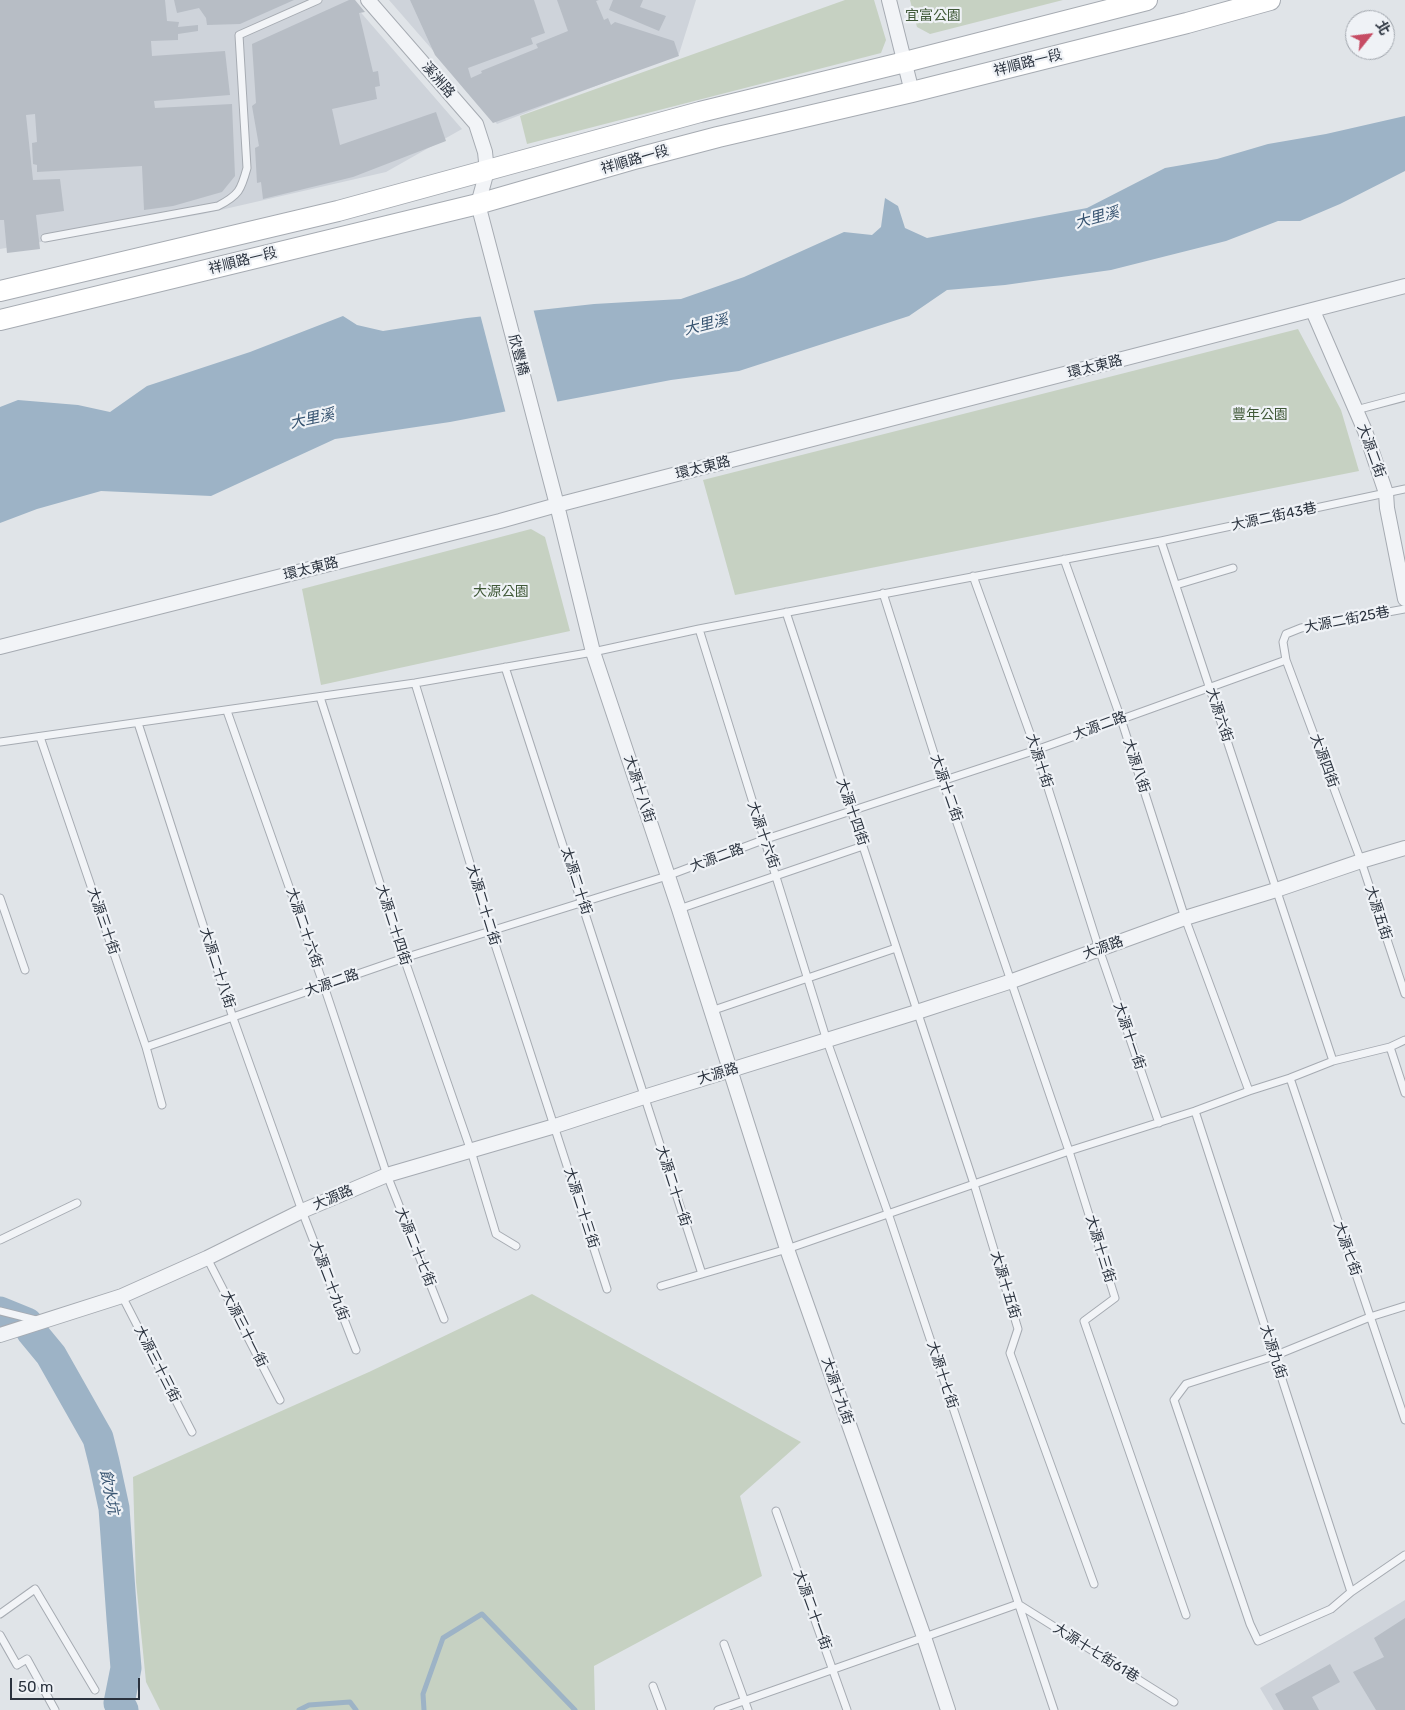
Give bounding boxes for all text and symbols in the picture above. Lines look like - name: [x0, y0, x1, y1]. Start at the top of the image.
- park label: 宜富公園: [905, 8, 961, 24]
- north arrow: [1345, 10, 1395, 60]
- text: 北: [1372, 18, 1394, 38]
- street label: 祥順路一段: [992, 46, 1064, 80]
- street label: 溪洲路: [418, 59, 458, 101]
- street label: 祥順路一段: [599, 142, 671, 178]
- water label: 大里溪: [1073, 203, 1121, 233]
- street label: 祥順路一段: [207, 244, 279, 278]
- water label: 大里溪: [682, 311, 730, 339]
- street label: 欣豐橋: [504, 333, 532, 377]
- street label: 環太東路: [1066, 352, 1124, 382]
- water label: 大里溪: [288, 406, 336, 432]
- park label: 豐年公園: [1232, 407, 1288, 423]
- street label: 大源二街: [1354, 422, 1388, 480]
- street label: 環太東路: [674, 453, 732, 483]
- street label: 大源二街43巷: [1230, 500, 1318, 534]
- street label: 環太東路: [282, 554, 340, 584]
- park label: 大源公園: [473, 584, 529, 600]
- street label: 大源二街25巷: [1303, 603, 1391, 637]
- street label: 大源六街: [1202, 686, 1236, 744]
- street label: 大源二路: [1071, 709, 1129, 743]
- street label: 大源十街: [1022, 732, 1056, 790]
- street label: 大源四街: [1307, 732, 1341, 790]
- street label: 大源八街: [1119, 737, 1153, 795]
- street label: 大源十二街: [927, 752, 965, 824]
- street label: 大源十八街: [620, 753, 658, 825]
- street label: 大源十四街: [833, 776, 871, 848]
- street label: 大源十六街: [744, 799, 782, 871]
- street label: 大源二路: [688, 841, 746, 875]
- street label: 太源二十街: [557, 845, 595, 917]
- street label: 大源二十二街: [463, 862, 503, 948]
- street label: 大源二十四街: [372, 882, 414, 968]
- street label: 大源五街: [1361, 884, 1395, 942]
- street label: 大源三十街: [84, 885, 122, 957]
- street label: 大源二十六街: [282, 886, 326, 970]
- street label: 大源二十八街: [196, 925, 238, 1011]
- street label: 大源路: [1080, 933, 1126, 963]
- street label: 大源二路: [303, 966, 361, 1000]
- street label: 大源十一街: [1110, 1000, 1148, 1072]
- street label: 大源路: [695, 1060, 741, 1088]
- street label: 大源二十一街: [652, 1143, 694, 1229]
- street label: 大源二十三街: [560, 1165, 602, 1251]
- street label: 大源路: [310, 1182, 356, 1214]
- street label: 大源二十七街: [391, 1205, 439, 1289]
- street label: 大源十三街: [1082, 1213, 1118, 1285]
- street label: 大源七街: [1330, 1220, 1364, 1278]
- street label: 大源二十九街: [306, 1239, 352, 1323]
- street label: 大源十五街: [987, 1249, 1023, 1321]
- street label: 大源三十一街: [217, 1288, 271, 1370]
- street label: 大源三十三街: [130, 1323, 184, 1405]
- street label: 大源九街: [1256, 1323, 1290, 1381]
- street label: 大源十七街: [923, 1339, 961, 1411]
- street label: 大源十九街: [818, 1355, 856, 1427]
- water label: 飲水坑: [96, 1468, 122, 1516]
- street label: 大源二十一街: [790, 1568, 834, 1652]
- street label: 大源十七街61巷: [1050, 1620, 1142, 1686]
- scale bar: [12, 1668, 142, 1700]
- text: 50 m: [18, 1678, 53, 1696]

